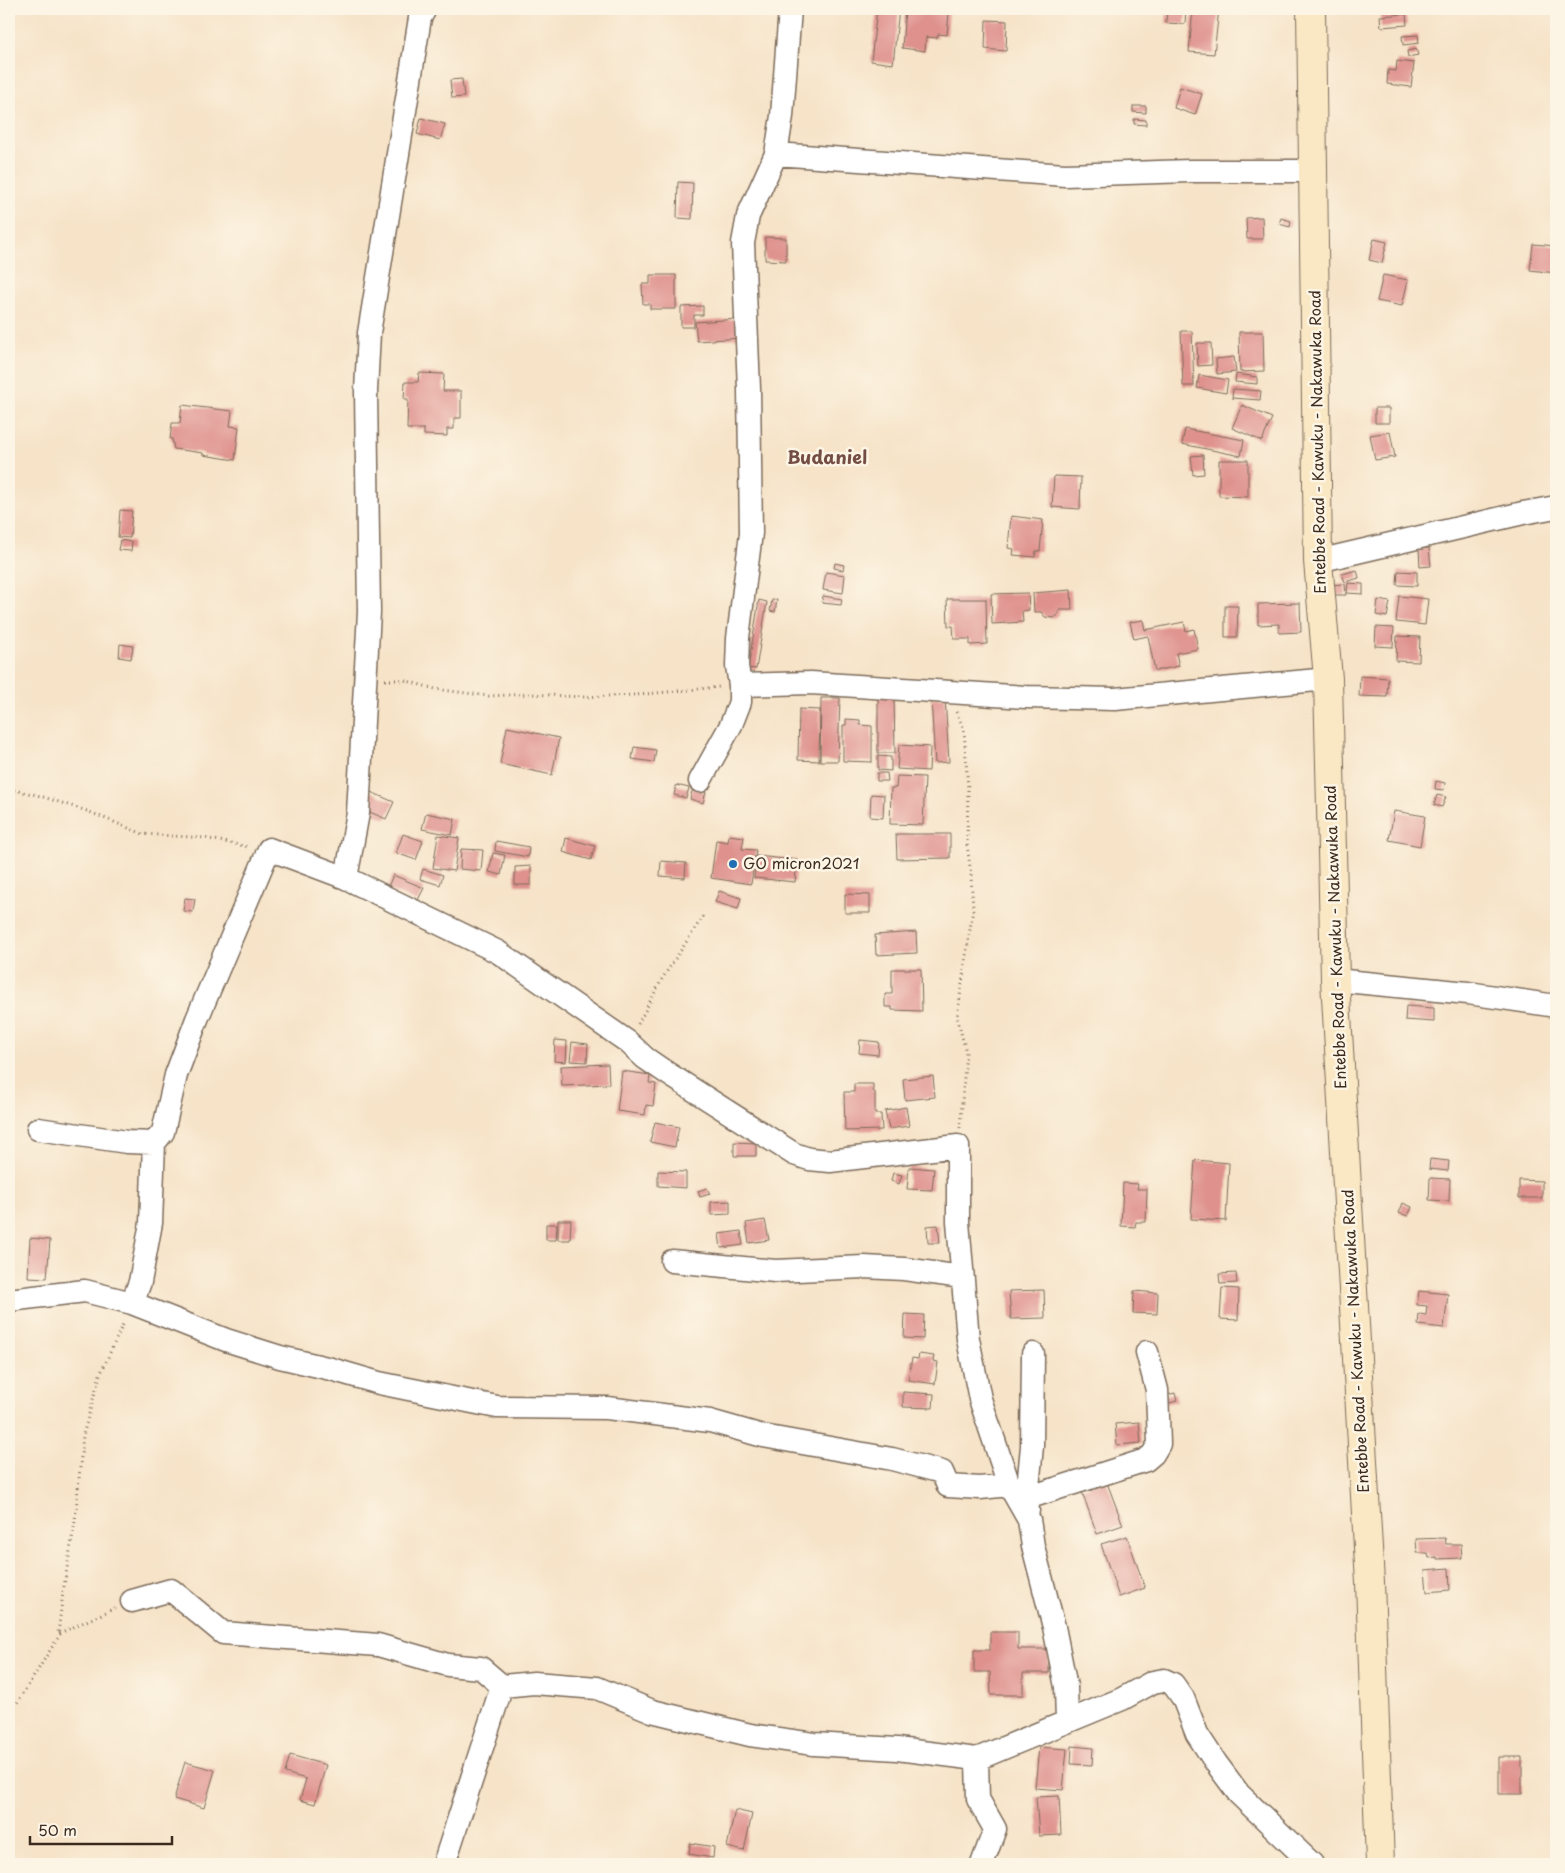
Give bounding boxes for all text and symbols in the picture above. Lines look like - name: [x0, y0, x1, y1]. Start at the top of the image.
- street label: Entebbe Road - Kawuku - Nakawuka Road: [1302, 290, 1331, 594]
- district label: Budaniel: [787, 443, 867, 470]
- street label: Entebbe Road - Kawuku - Nakawuka Road: [1318, 785, 1351, 1089]
- place label: GO micron2021: [743, 851, 860, 874]
- marker: GO micron2021: [727, 858, 739, 870]
- street label: Entebbe Road - Kawuku - Nakawuka Road: [1335, 1189, 1374, 1493]
- scale bar: [30, 1813, 172, 1845]
- text: 50 m: [38, 1818, 77, 1841]

